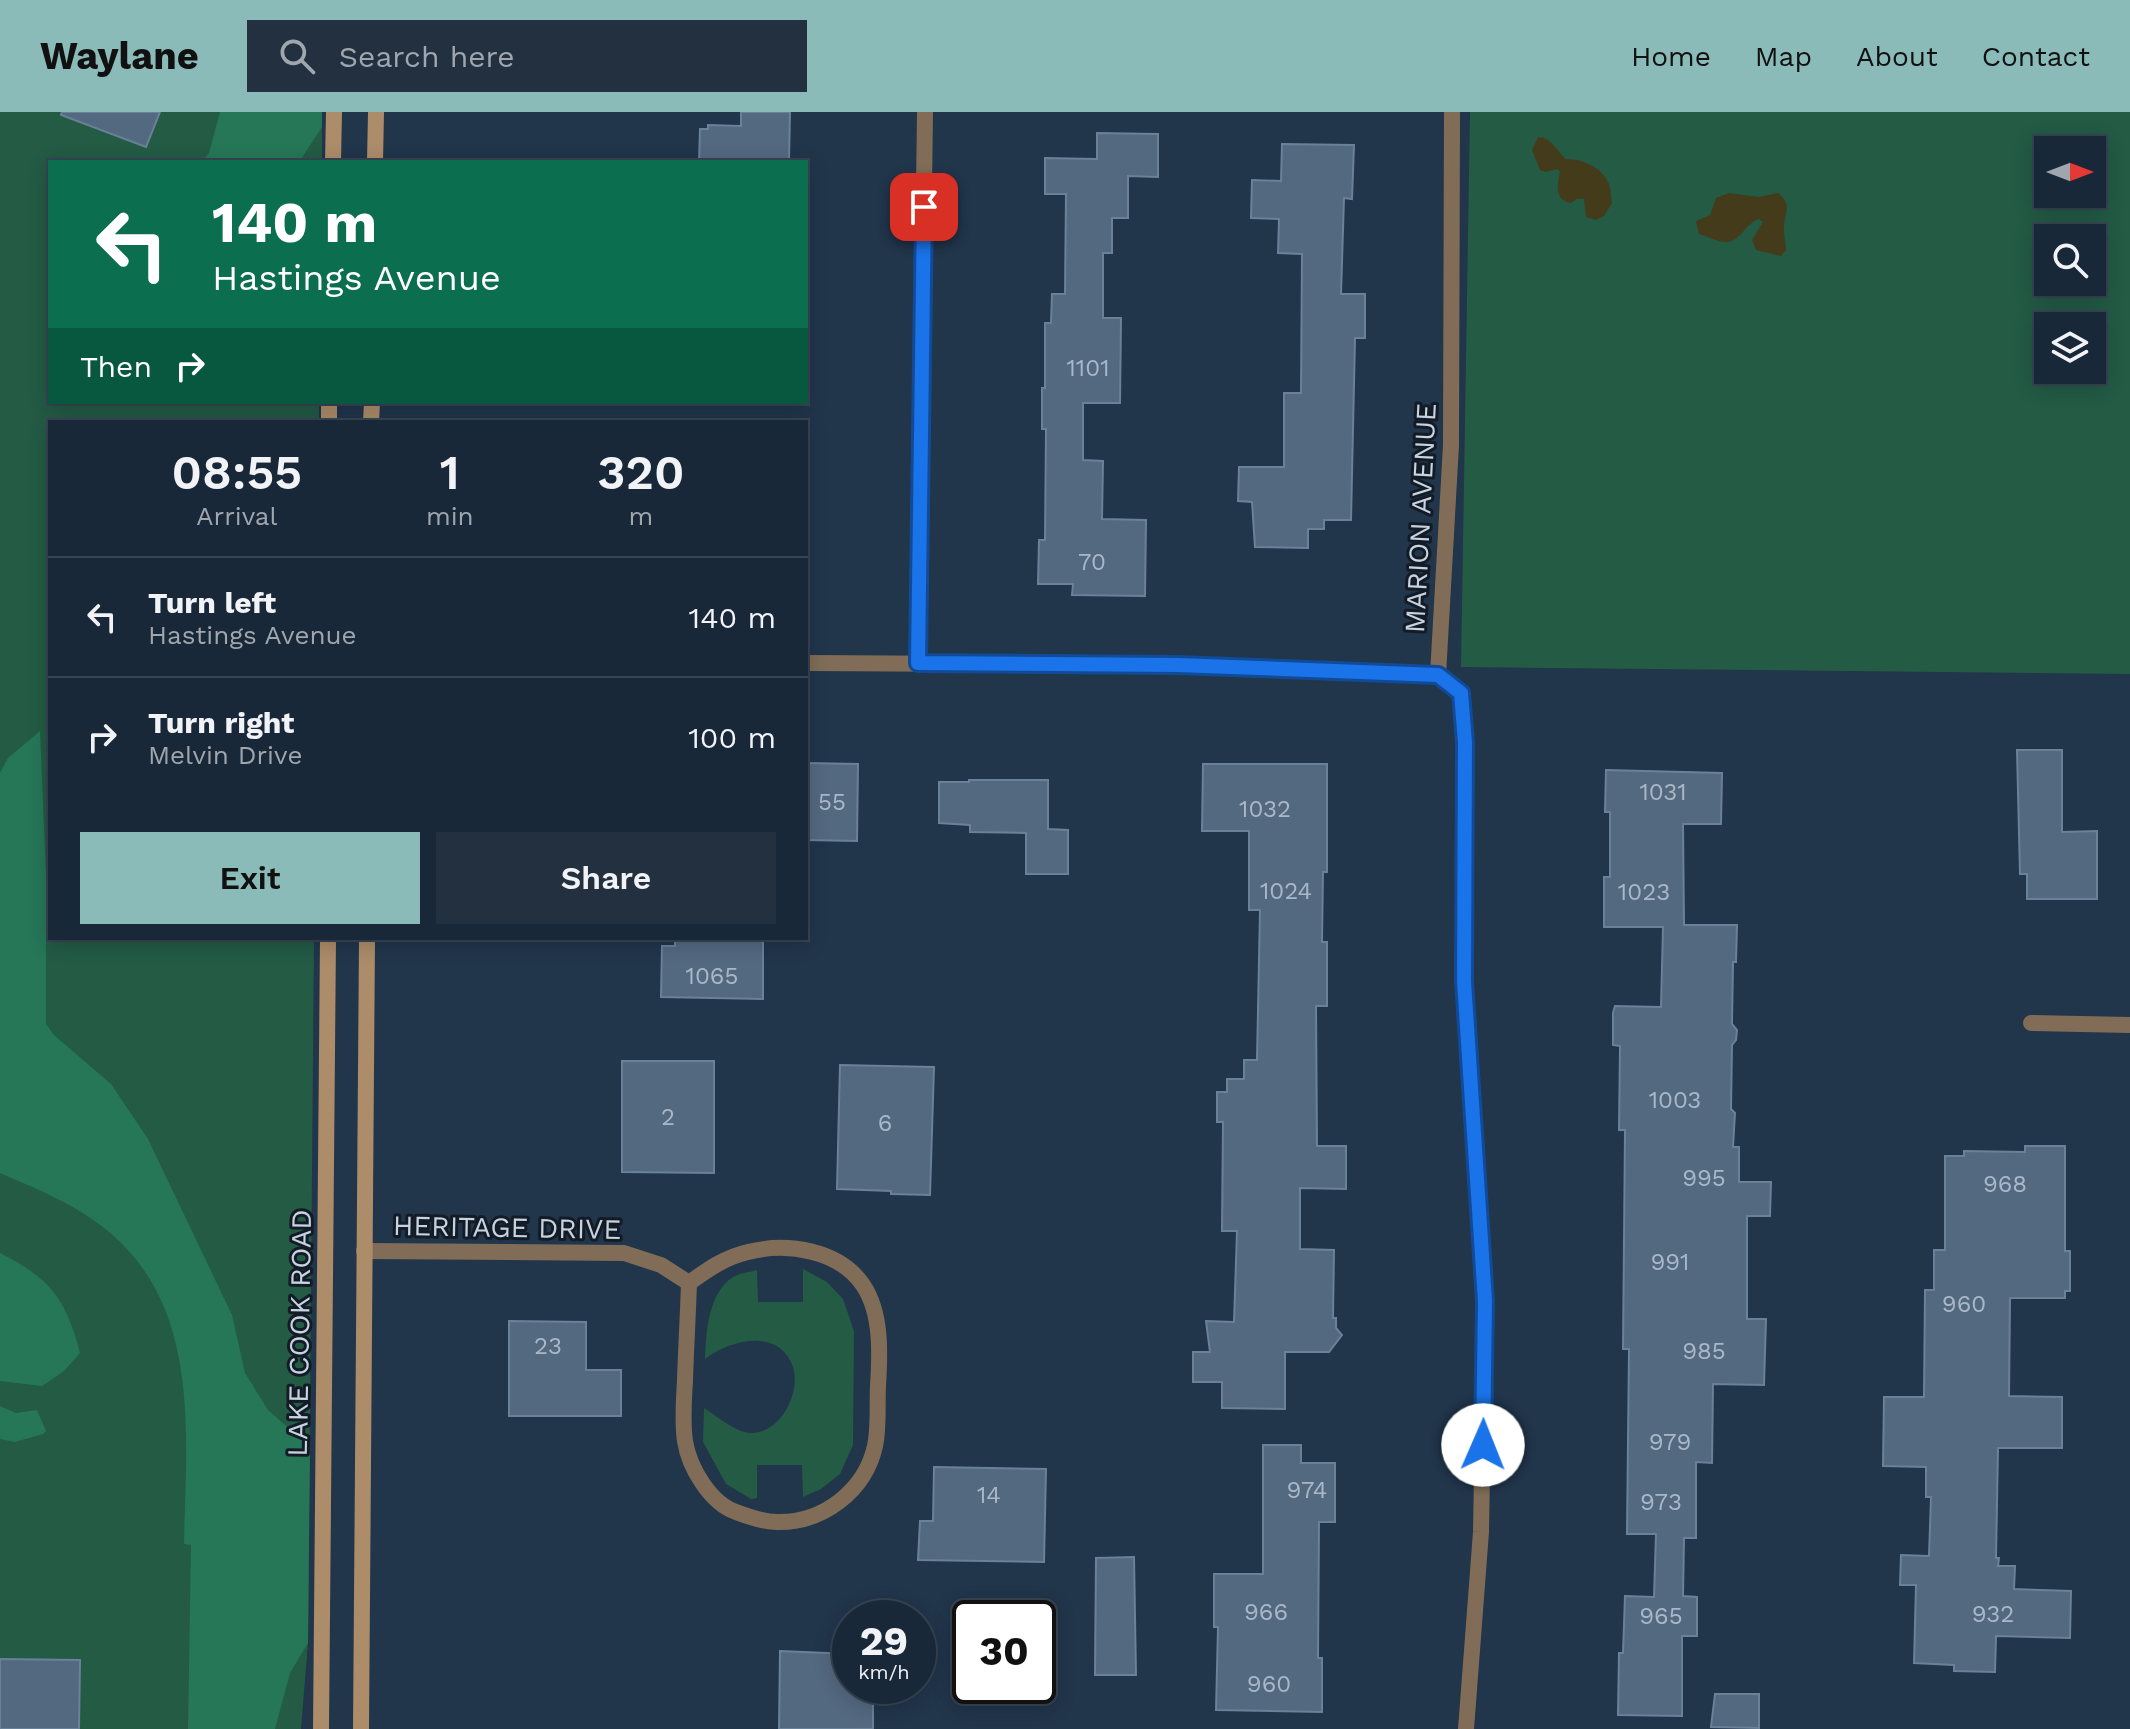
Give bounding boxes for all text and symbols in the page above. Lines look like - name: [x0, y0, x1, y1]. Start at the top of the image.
- search box: [247, 20, 807, 92]
- text: Waylane: [40, 34, 199, 78]
- icon: search: [275, 34, 319, 78]
- text: Search here: [339, 39, 515, 74]
- text: Home: [1631, 40, 1711, 73]
- text: Map: [1755, 40, 1812, 73]
- text: About: [1856, 40, 1938, 73]
- text: Contact: [1982, 40, 2090, 73]
- north arrow: [2034, 136, 2106, 208]
- map controls: [2034, 136, 2106, 384]
- pin: [890, 173, 958, 241]
- icon: arrive: [902, 185, 946, 229]
- text: 140 m: [212, 190, 377, 256]
- icon: left: [80, 192, 184, 296]
- button: search: [2034, 224, 2106, 296]
- text: Hastings Avenue: [212, 257, 501, 299]
- button: layers: [2034, 312, 2106, 384]
- icon: right: [168, 344, 212, 388]
- text: Then: [80, 349, 152, 384]
- house number: 1101: [1066, 354, 1110, 382]
- street label: MARION AVENUE: [1398, 402, 1443, 634]
- text: 08:55: [172, 444, 302, 501]
- text: 1: [440, 444, 460, 501]
- text: 320: [597, 444, 684, 501]
- text: Arrival: [196, 501, 278, 531]
- text: min: [426, 501, 474, 531]
- text: m: [628, 501, 653, 531]
- house number: 70: [1078, 548, 1106, 576]
- text: Turn left: [148, 585, 276, 620]
- icon: left: [80, 595, 124, 639]
- text: 140 m: [688, 600, 776, 635]
- text: Hastings Avenue: [148, 620, 357, 650]
- text: Turn right: [148, 705, 294, 740]
- icon: right: [80, 715, 124, 759]
- text: 100 m: [688, 720, 776, 755]
- text: Melvin Drive: [148, 740, 303, 770]
- house number: 1031: [1639, 778, 1687, 806]
- house number: 55: [818, 788, 846, 816]
- house number: 1032: [1239, 795, 1291, 823]
- button: Exit: [80, 832, 420, 924]
- button: Share: [436, 832, 776, 924]
- house number: 1024: [1260, 877, 1312, 905]
- house number: 1023: [1618, 878, 1670, 906]
- house number: 1065: [686, 962, 738, 990]
- house number: 1003: [1649, 1086, 1701, 1114]
- house number: 2: [661, 1103, 675, 1131]
- house number: 6: [878, 1109, 892, 1137]
- house number: 995: [1682, 1164, 1726, 1192]
- house number: 968: [1983, 1170, 2027, 1198]
- street label: LAKE COOK ROAD: [281, 1209, 318, 1457]
- street label: HERITAGE DRIVE: [393, 1209, 621, 1246]
- house number: 991: [1651, 1248, 1689, 1276]
- house number: 960: [1942, 1290, 1986, 1318]
- house number: 23: [534, 1332, 562, 1360]
- house number: 985: [1682, 1337, 1726, 1365]
- position arrow: [1441, 1403, 1525, 1487]
- house number: 979: [1649, 1428, 1691, 1456]
- house number: 974: [1287, 1476, 1327, 1504]
- house number: 14: [977, 1481, 1001, 1509]
- house number: 973: [1640, 1488, 1682, 1516]
- house number: 966: [1244, 1598, 1288, 1626]
- speed limit sign: 30: [952, 1600, 1056, 1704]
- house number: 932: [1972, 1600, 2014, 1628]
- house number: 965: [1639, 1602, 1683, 1630]
- text: 29: [860, 1618, 908, 1665]
- text: km/h: [858, 1660, 910, 1684]
- house number: 960: [1247, 1670, 1291, 1698]

